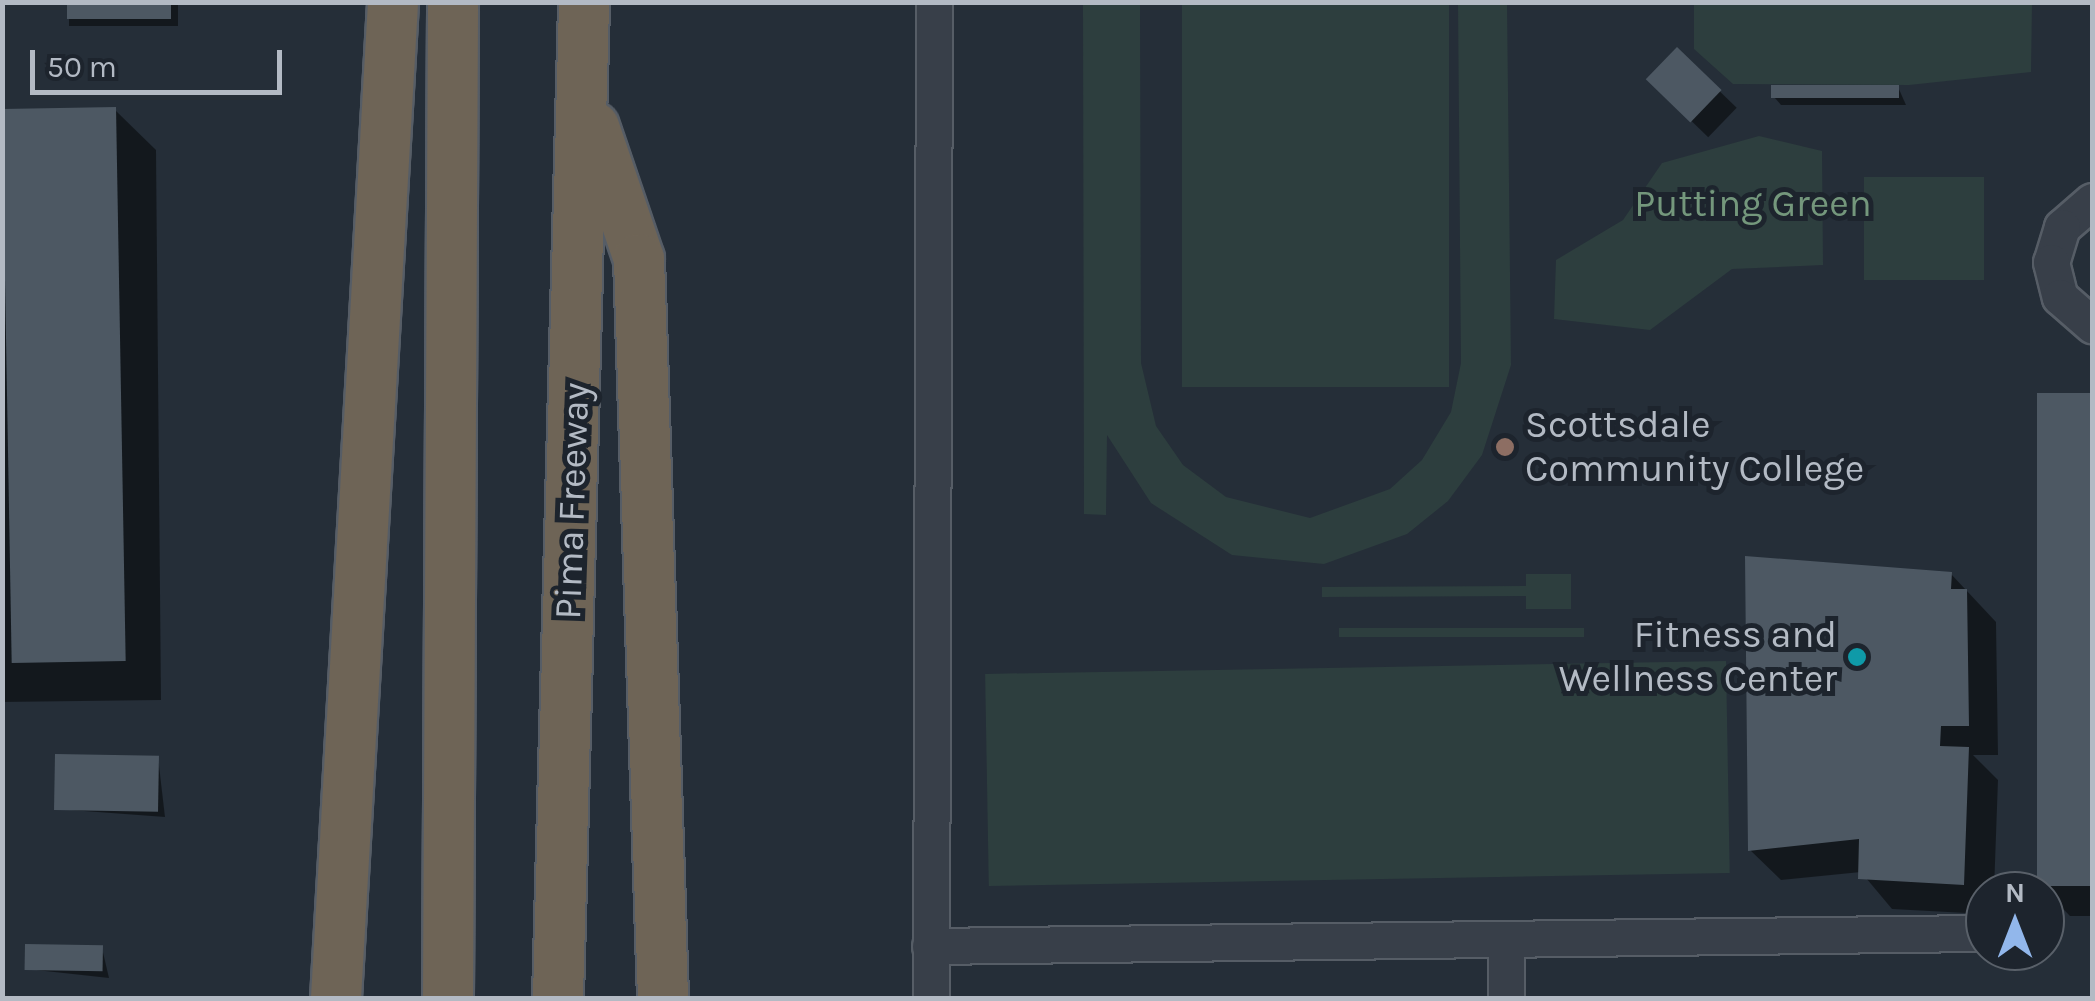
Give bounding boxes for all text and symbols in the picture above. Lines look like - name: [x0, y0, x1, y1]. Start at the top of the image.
- scale bar: [35, 30, 288, 92]
- text: 50 m: [47, 49, 117, 85]
- park label: Putting Green: [1634, 181, 1872, 227]
- street label: Pima Freeway: [545, 382, 599, 620]
- place label: Scottsdale Community College: [1525, 402, 1864, 492]
- marker: Scottsdale Community College: [1494, 436, 1516, 458]
- place label: Fitness and Wellness Center: [1559, 612, 1837, 702]
- marker: Fitness and Wellness Center: [1846, 646, 1868, 668]
- north arrow: [1965, 871, 2065, 971]
- text: N: [2005, 876, 2025, 909]

